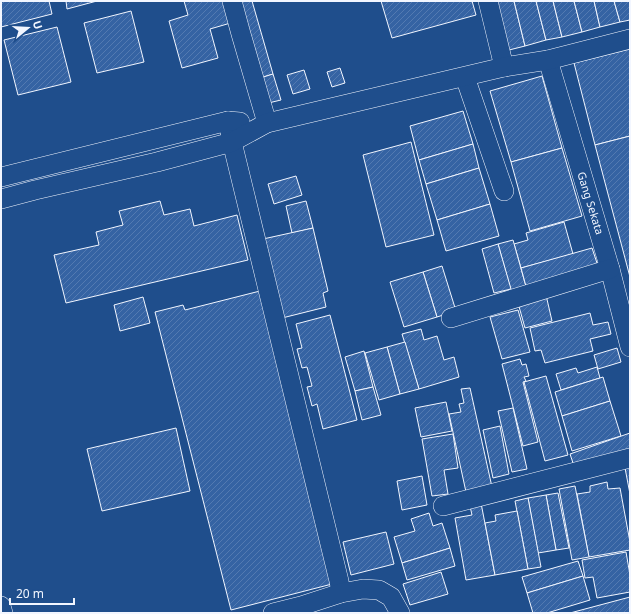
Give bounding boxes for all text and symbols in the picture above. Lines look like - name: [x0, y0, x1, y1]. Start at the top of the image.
- north arrow: [8, 8, 48, 48]
- text: U: [30, 18, 46, 31]
- street label: Gang Sekata: [574, 170, 608, 236]
- scale bar: [10, 580, 74, 606]
- text: 20 m: [16, 585, 44, 602]

